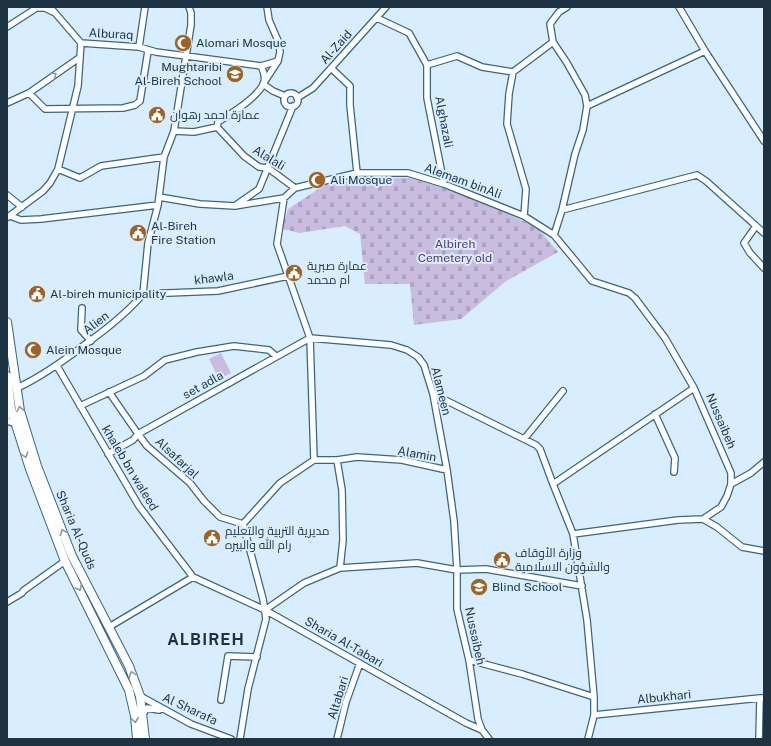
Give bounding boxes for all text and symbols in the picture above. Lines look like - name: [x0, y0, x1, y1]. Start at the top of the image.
- street label: Alburaq: [88, 26, 134, 42]
- street label: Al-Zaid: [317, 27, 355, 67]
- mosque icon: Alomari Mosque: [173, 33, 193, 53]
- place label: Alomari Mosque: [196, 36, 287, 50]
- place label: Mughtaribi Al-Bireh School: [135, 60, 222, 88]
- school or university icon: Mughtaribi Al-Bireh School: [225, 64, 245, 84]
- one-way arrow: [50, 73, 57, 80]
- street label: Alghazali: [432, 95, 456, 149]
- public building icon: عمارة احمد رهوان: [147, 105, 167, 125]
- place label: عمارة احمد رهوان: [170, 108, 260, 122]
- street label: Alalali: [250, 143, 288, 173]
- street label: Alemam binAli: [422, 161, 504, 201]
- mosque icon: Ali Mosque: [307, 170, 327, 190]
- place label: Ali Mosque: [330, 173, 392, 187]
- place label: Al-Bireh Fire Station: [151, 219, 216, 247]
- public building icon: Al-Bireh Fire Station: [128, 223, 148, 243]
- park label: Albireh Cemetery old: [418, 237, 492, 265]
- place label: عمارة صبرية ام محمد: [307, 259, 367, 288]
- public building icon: عمارة صبرية ام محمد: [284, 263, 304, 283]
- street label: khawla: [193, 269, 235, 287]
- public building icon: Al-bireh municipality: [27, 284, 47, 304]
- place label: Al-bireh municipality: [50, 287, 167, 301]
- street label: Alien: [80, 309, 112, 337]
- mosque icon: Alein Mosque: [23, 340, 43, 360]
- place label: Alein Mosque: [46, 343, 122, 357]
- street label: Alameen: [428, 365, 454, 417]
- street label: set adla: [180, 368, 226, 402]
- street label: Nussaibeh: [703, 391, 739, 451]
- one-way arrow: [16, 406, 25, 413]
- street label: khaleb bn waleed: [99, 423, 161, 513]
- street label: Alsafarjal: [152, 434, 202, 482]
- street label: Alamin: [397, 444, 438, 464]
- one-way arrow: [20, 451, 29, 458]
- street label: Sharia Al-Quds: [53, 488, 99, 572]
- place label: مديرية التربية والتعليم رام الله والبيره: [225, 524, 330, 553]
- one-way arrow: [59, 528, 67, 535]
- public building icon: مديرية التربية والتعليم رام الله والبيره: [202, 528, 222, 548]
- place label: وزارة الأوقاف والشؤون الاسلامية: [515, 546, 610, 574]
- public building icon: وزارة الأوقاف والشؤون الاسلامية: [492, 550, 512, 570]
- school or university icon: Blind School: [469, 577, 489, 597]
- place label: Blind School: [492, 580, 563, 594]
- one-way arrow: [74, 584, 82, 591]
- street label: Nussaibeh: [462, 606, 488, 666]
- street label: Sharia Al-Tabari: [302, 614, 386, 670]
- district label: ALBIREH: [167, 630, 245, 649]
- one-way arrow: [129, 670, 137, 677]
- street label: Altabari: [325, 675, 351, 721]
- street label: Albukhari: [636, 687, 692, 707]
- street label: Al Sharafa: [160, 690, 220, 728]
- one-way arrow: [131, 717, 140, 723]

